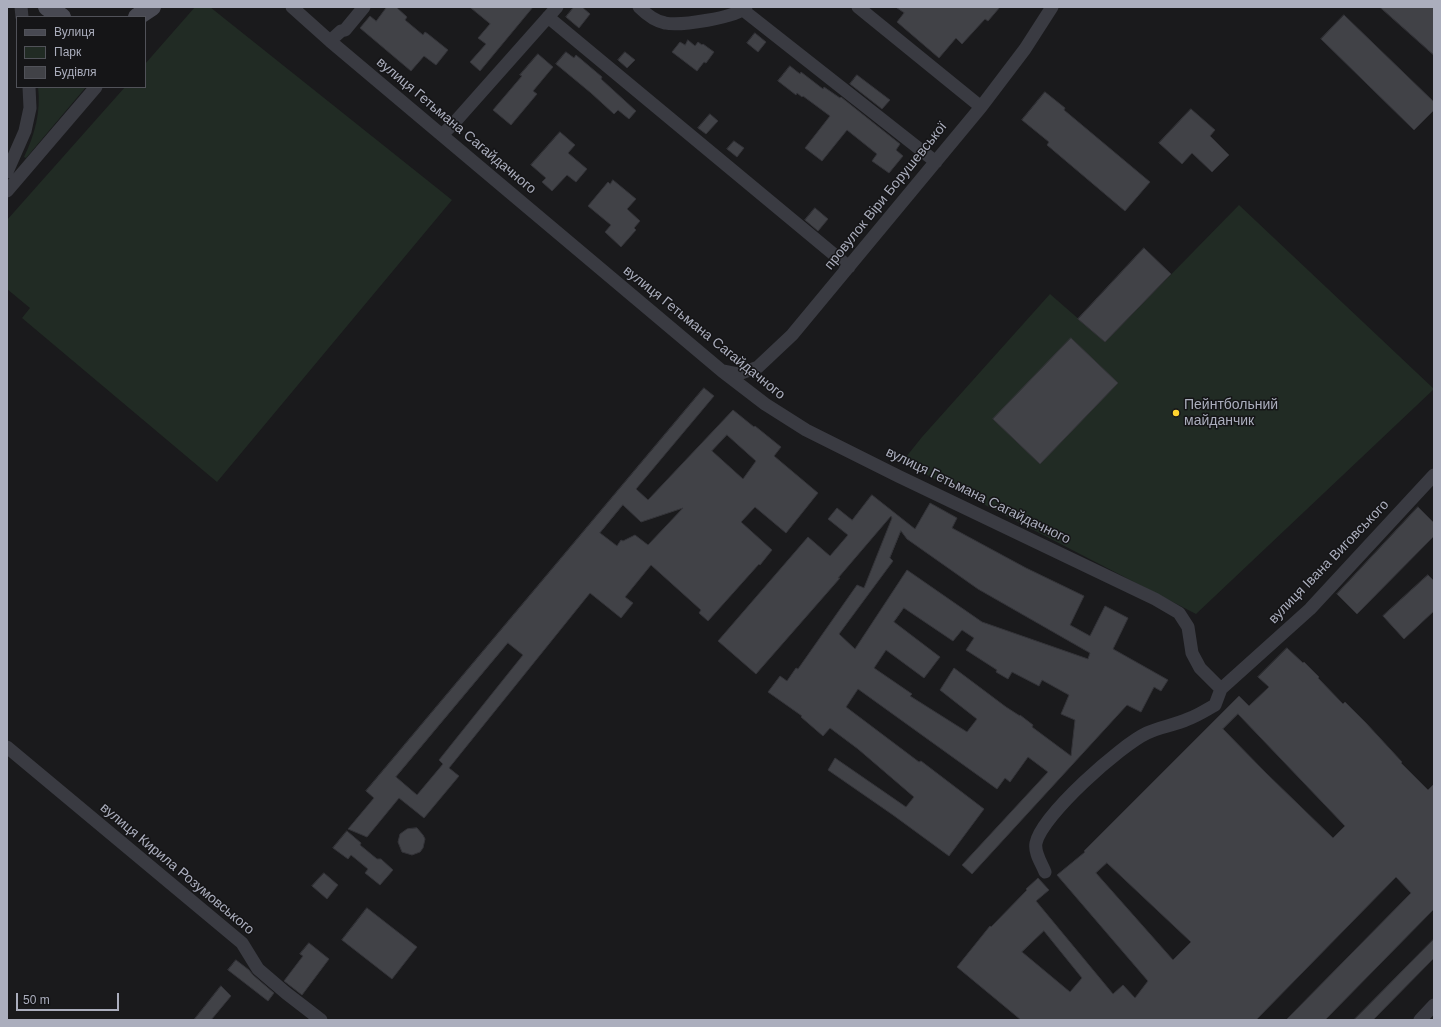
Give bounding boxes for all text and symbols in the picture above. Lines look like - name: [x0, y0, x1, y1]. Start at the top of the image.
- legend: [16, 16, 146, 88]
- text: Вулиця: [54, 25, 95, 39]
- text: Парк: [54, 45, 81, 59]
- street label: вулиця Гетьмана Сагайдачного: [373, 54, 539, 198]
- text: Будівля: [54, 65, 96, 79]
- street label: провулок Віри Борушевської: [821, 119, 951, 273]
- street label: вулиця Гетьмана Сагайдачного: [620, 263, 788, 403]
- place label: Пейнтбольний майданчик: [1184, 397, 1278, 430]
- marker: Пейнтбольний майданчик: [1171, 408, 1181, 418]
- street label: вулиця Гетьмана Сагайдачного: [883, 444, 1073, 548]
- street label: вулиця Івана Виговського: [1265, 497, 1393, 627]
- street label: вулиця Кирила Розумовського: [97, 800, 257, 938]
- scale bar: [18, 985, 121, 1011]
- text: 50 m: [23, 993, 50, 1007]

